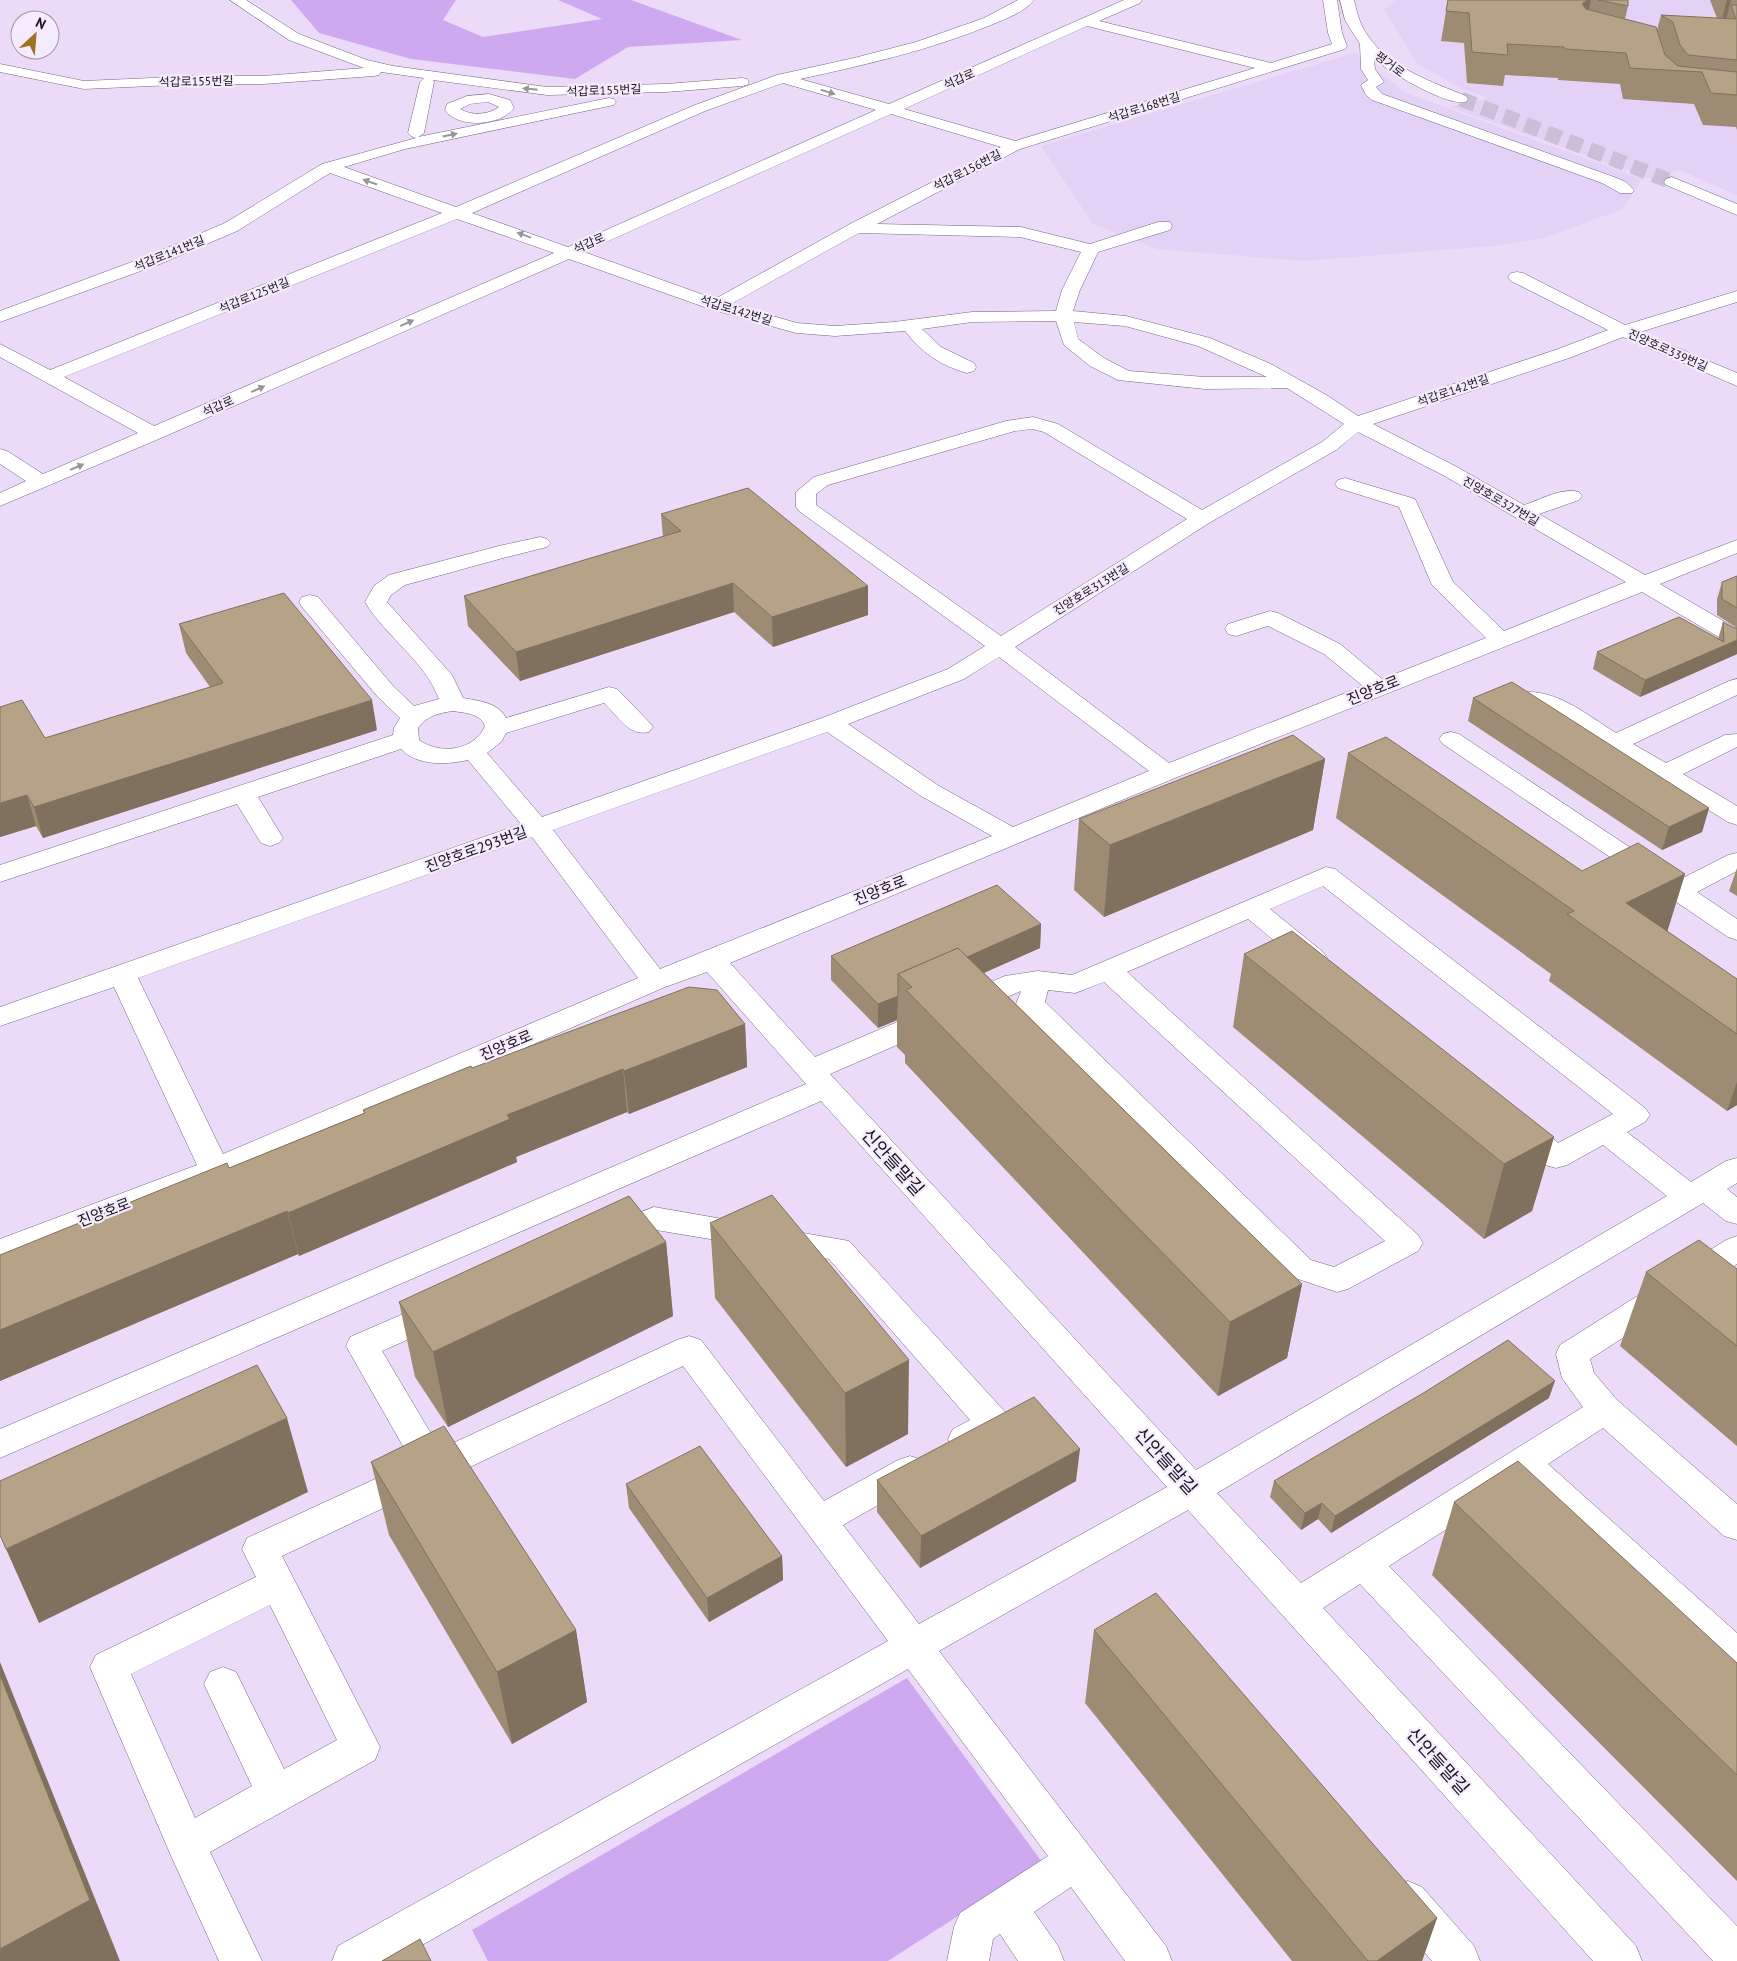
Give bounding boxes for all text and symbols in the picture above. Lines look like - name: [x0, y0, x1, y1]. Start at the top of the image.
- north arrow: [10, 10, 60, 60]
- text: N: [33, 13, 49, 33]
- street label: 평거로: [1372, 48, 1408, 80]
- street label: 석갑로: [941, 65, 977, 93]
- street label: 석갑로155번길: [158, 73, 234, 89]
- street label: 석갑로155번길: [566, 81, 642, 99]
- one-way arrow: [522, 85, 538, 93]
- one-way arrow: [821, 88, 836, 96]
- street label: 석갑로168번길: [1106, 89, 1182, 125]
- one-way arrow: [442, 131, 458, 139]
- street label: 석갑로156번길: [930, 146, 1004, 194]
- one-way arrow: [362, 178, 377, 186]
- street label: 석갑로: [571, 229, 607, 257]
- one-way arrow: [516, 231, 531, 238]
- street label: 석갑로141번길: [132, 232, 206, 274]
- street label: 석갑로125번길: [217, 274, 291, 316]
- street label: 석갑로142번길: [698, 292, 774, 328]
- one-way arrow: [400, 319, 414, 327]
- street label: 진양호로339번길: [1626, 326, 1710, 374]
- street label: 석갑로142번길: [1415, 371, 1491, 409]
- one-way arrow: [251, 384, 265, 392]
- street label: 석갑로: [200, 392, 236, 420]
- one-way arrow: [70, 462, 84, 470]
- street label: 진양호로327번길: [1460, 473, 1542, 529]
- street label: 진양호로313번길: [1051, 560, 1131, 618]
- street label: 진양호로: [1344, 671, 1402, 709]
- street label: 진양호로293번길: [422, 822, 530, 876]
- street label: 진양호로: [851, 871, 909, 909]
- street label: 진양호로: [477, 1025, 535, 1065]
- street label: 신안들말길: [857, 1124, 929, 1200]
- street label: 진양호로: [75, 1193, 133, 1231]
- street label: 신안들말길: [1130, 1423, 1202, 1499]
- street label: 신안들말길: [1402, 1723, 1474, 1799]

